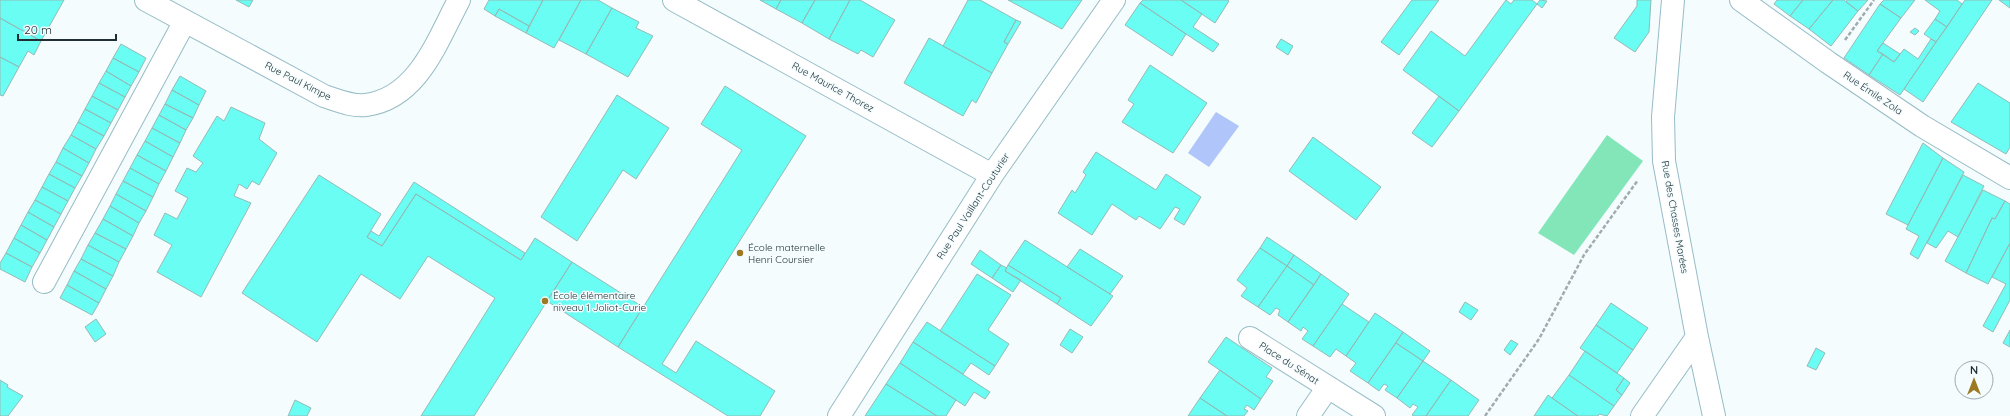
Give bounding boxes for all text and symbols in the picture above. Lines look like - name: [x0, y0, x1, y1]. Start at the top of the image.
- scale bar: [18, 16, 116, 42]
- text: 20 m: [24, 22, 52, 37]
- street label: Rue Paul Kimpe: [263, 59, 334, 104]
- street label: Rue Maurice Thorez: [790, 59, 877, 115]
- street label: Rue Émile Zola: [1841, 68, 1905, 118]
- street label: Rue Paul Vaillant-Couturier: [934, 150, 1012, 262]
- street label: Rue des Chasses Marées: [1659, 159, 1691, 275]
- place label: École maternelle Henri Coursier: [748, 241, 825, 266]
- marker: École maternelle Henri Coursier: [735, 248, 745, 258]
- place label: École élémentaire niveau 1 Joliot-Curie: [553, 289, 646, 314]
- marker: École élémentaire niveau 1 Joliot-Curie: [540, 296, 550, 306]
- street label: Place du Sénat: [1257, 339, 1322, 388]
- north arrow: [1954, 360, 1994, 400]
- text: N: [1970, 363, 1978, 377]

